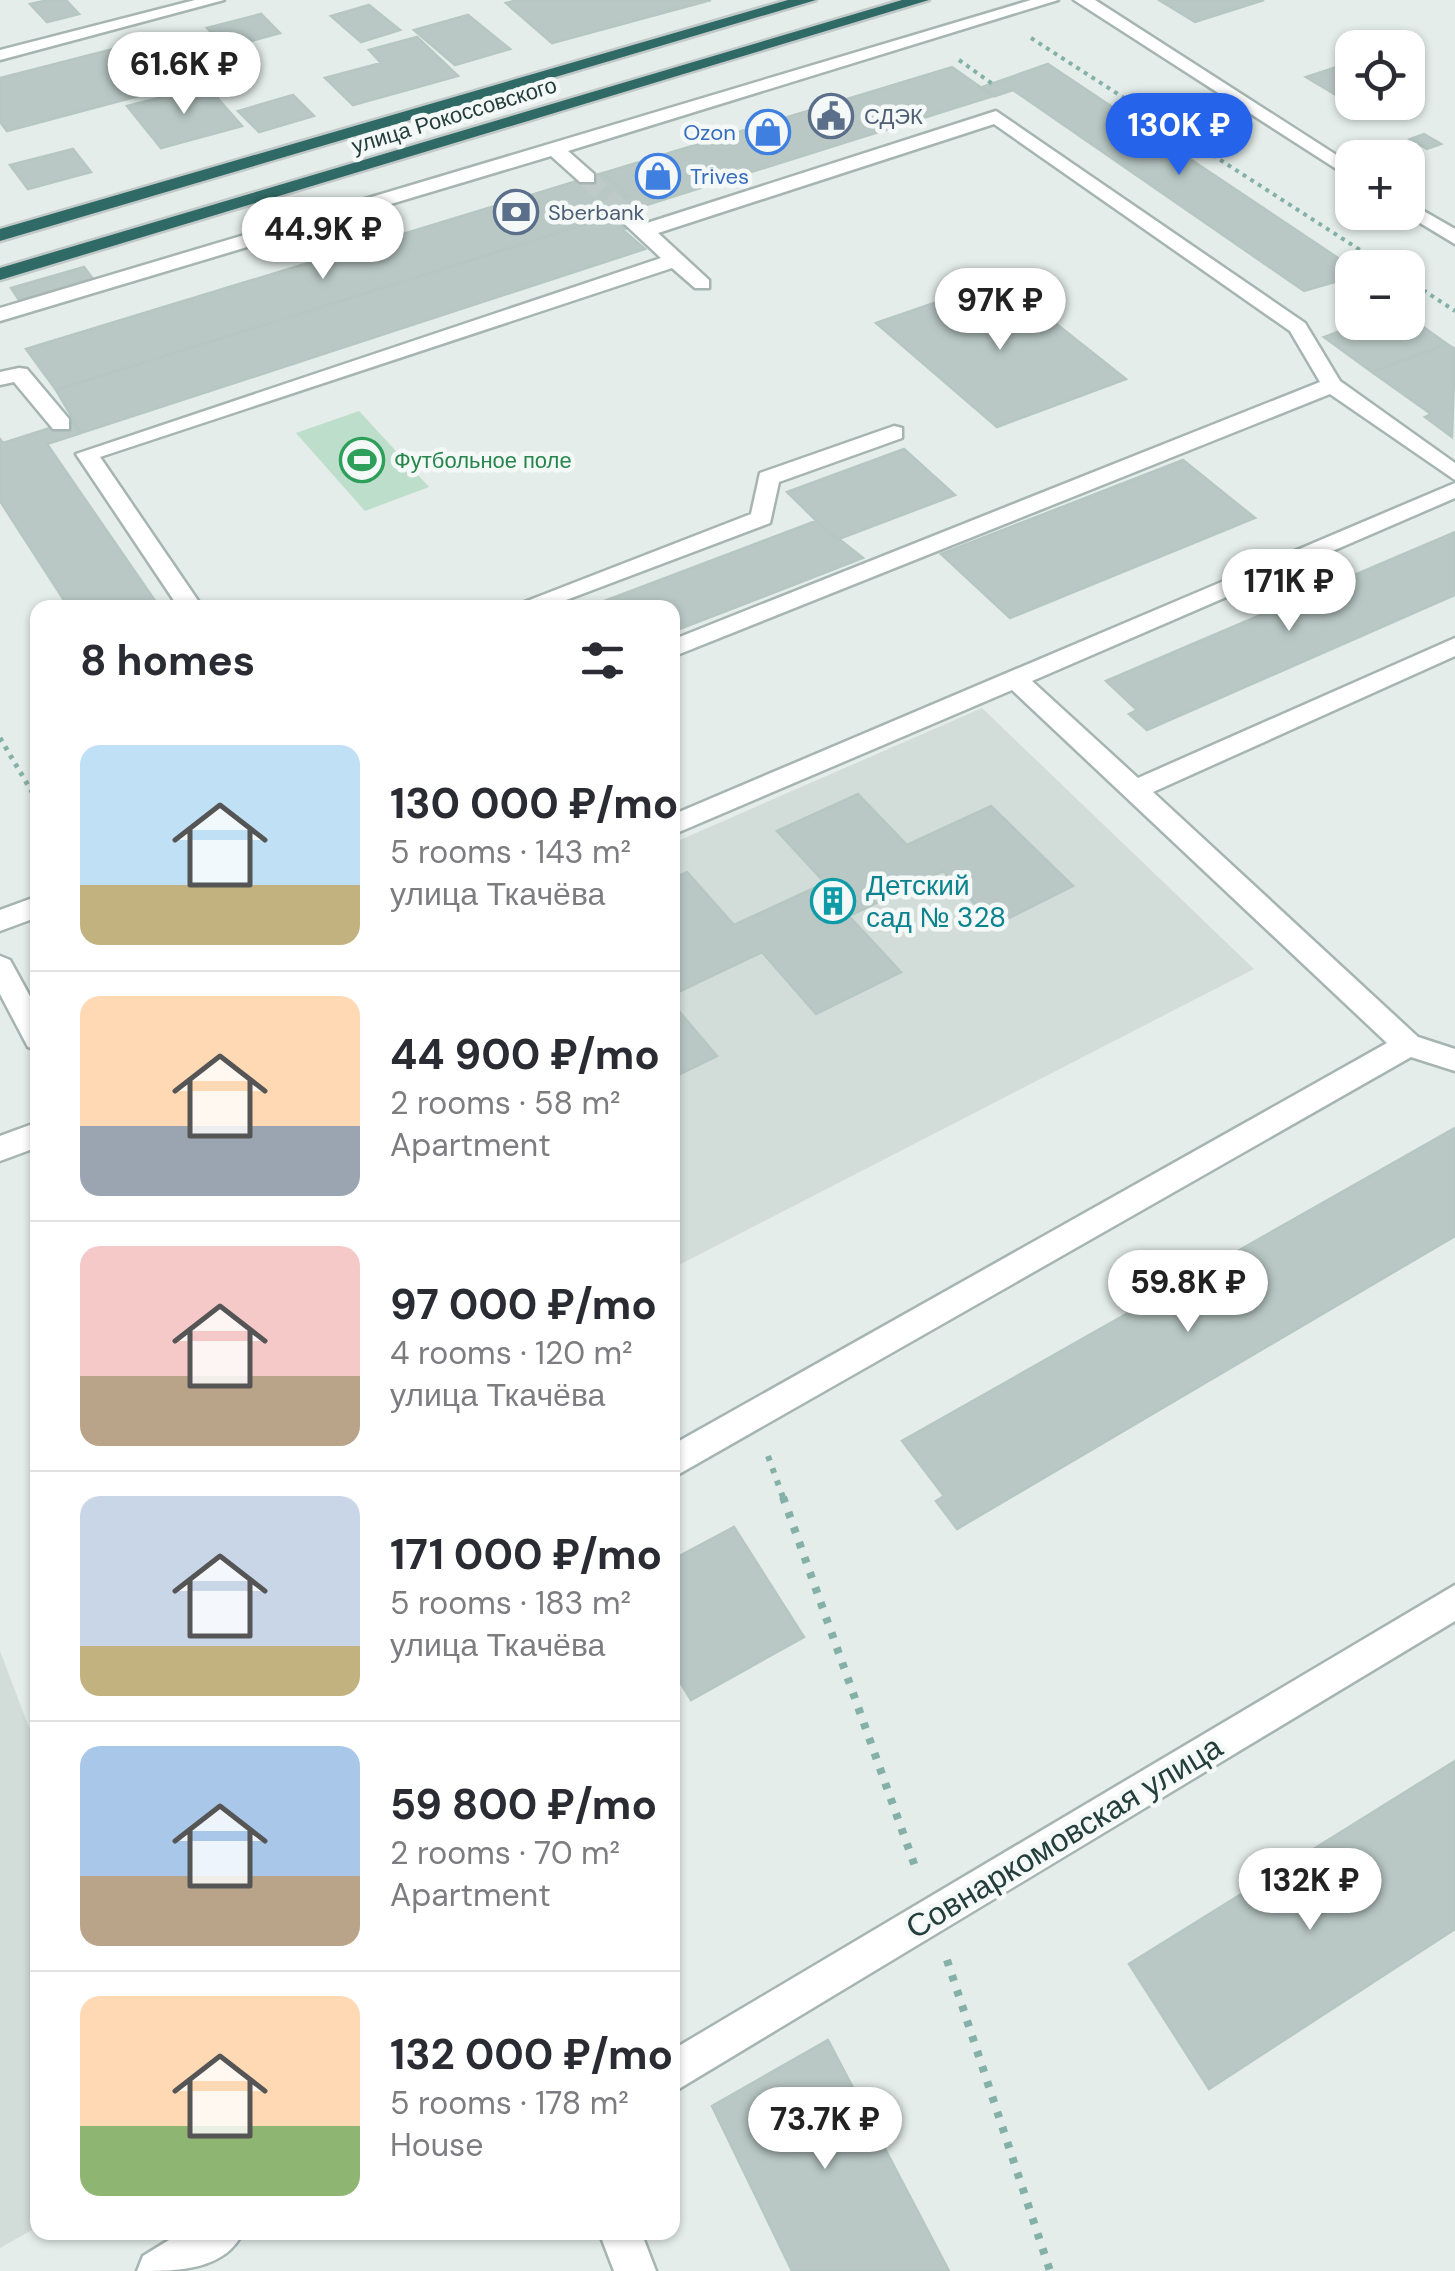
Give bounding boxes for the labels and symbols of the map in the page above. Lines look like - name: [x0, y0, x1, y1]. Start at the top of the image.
- pin: 61.6K ₽: [92, 32, 276, 117]
- street label: улица Рокоссовского: [348, 70, 560, 161]
- public building icon: СДЭК: [808, 93, 854, 139]
- pin: 130K ₽: [1098, 93, 1260, 178]
- place label: СДЭК: [864, 102, 923, 131]
- shop icon: Ozon: [745, 109, 791, 155]
- place label: Ozon: [683, 118, 736, 147]
- shop icon: Trives: [635, 153, 681, 199]
- place label: Trives: [690, 162, 749, 191]
- bank icon: Sberbank: [493, 189, 539, 235]
- pin: 44.9K ₽: [231, 197, 415, 282]
- place label: Sberbank: [548, 198, 645, 227]
- pin: 97K ₽: [930, 268, 1070, 353]
- sports icon: Футбольное поле: [339, 437, 385, 483]
- place label: Футбольное поле: [394, 446, 572, 475]
- pin: 171K ₽: [1208, 549, 1370, 634]
- place label: Детский сад № 328: [866, 867, 1006, 936]
- building icon: Детский сад № 328: [810, 878, 856, 924]
- pin: 59.8K ₽: [1096, 1250, 1280, 1335]
- street label: Совнаркомовская улица: [898, 1726, 1230, 1948]
- pin: 132K ₽: [1229, 1848, 1391, 1933]
- pin: 73.7K ₽: [733, 2087, 917, 2172]

